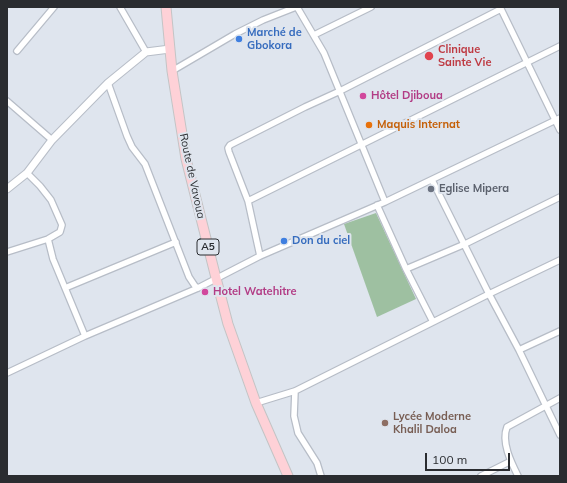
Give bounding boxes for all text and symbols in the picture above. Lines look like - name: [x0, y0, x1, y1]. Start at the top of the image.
- place label: Marché de Gbokora: [247, 26, 302, 52]
- marker: Marché de Gbokora: [234, 34, 244, 44]
- place label: Clinique Sainte Vie: [438, 43, 491, 69]
- marker: Clinique Sainte Vie: [423, 50, 435, 62]
- place label: Hôtel Djiboua: [371, 89, 443, 103]
- marker: Hôtel Djiboua: [358, 91, 368, 101]
- place label: Maquis Internat: [377, 118, 460, 132]
- marker: Maquis Internat: [364, 120, 374, 130]
- street label: Route de Vavoua: [177, 132, 207, 220]
- place label: Eglise Mipera: [439, 182, 509, 196]
- marker: Eglise Mipera: [426, 184, 436, 194]
- place label: Don du ciel: [292, 234, 350, 248]
- marker: Don du ciel: [279, 236, 289, 246]
- road number: A5: [197, 239, 219, 255]
- place label: Hotel Watehitre: [213, 285, 297, 299]
- marker: Hotel Watehitre: [200, 287, 210, 297]
- place label: Lycée Moderne Khalil Daloa: [393, 410, 471, 436]
- marker: Lycée Moderne Khalil Daloa: [380, 418, 390, 428]
- scale bar: [427, 445, 512, 471]
- text: 100 m: [432, 452, 467, 467]

